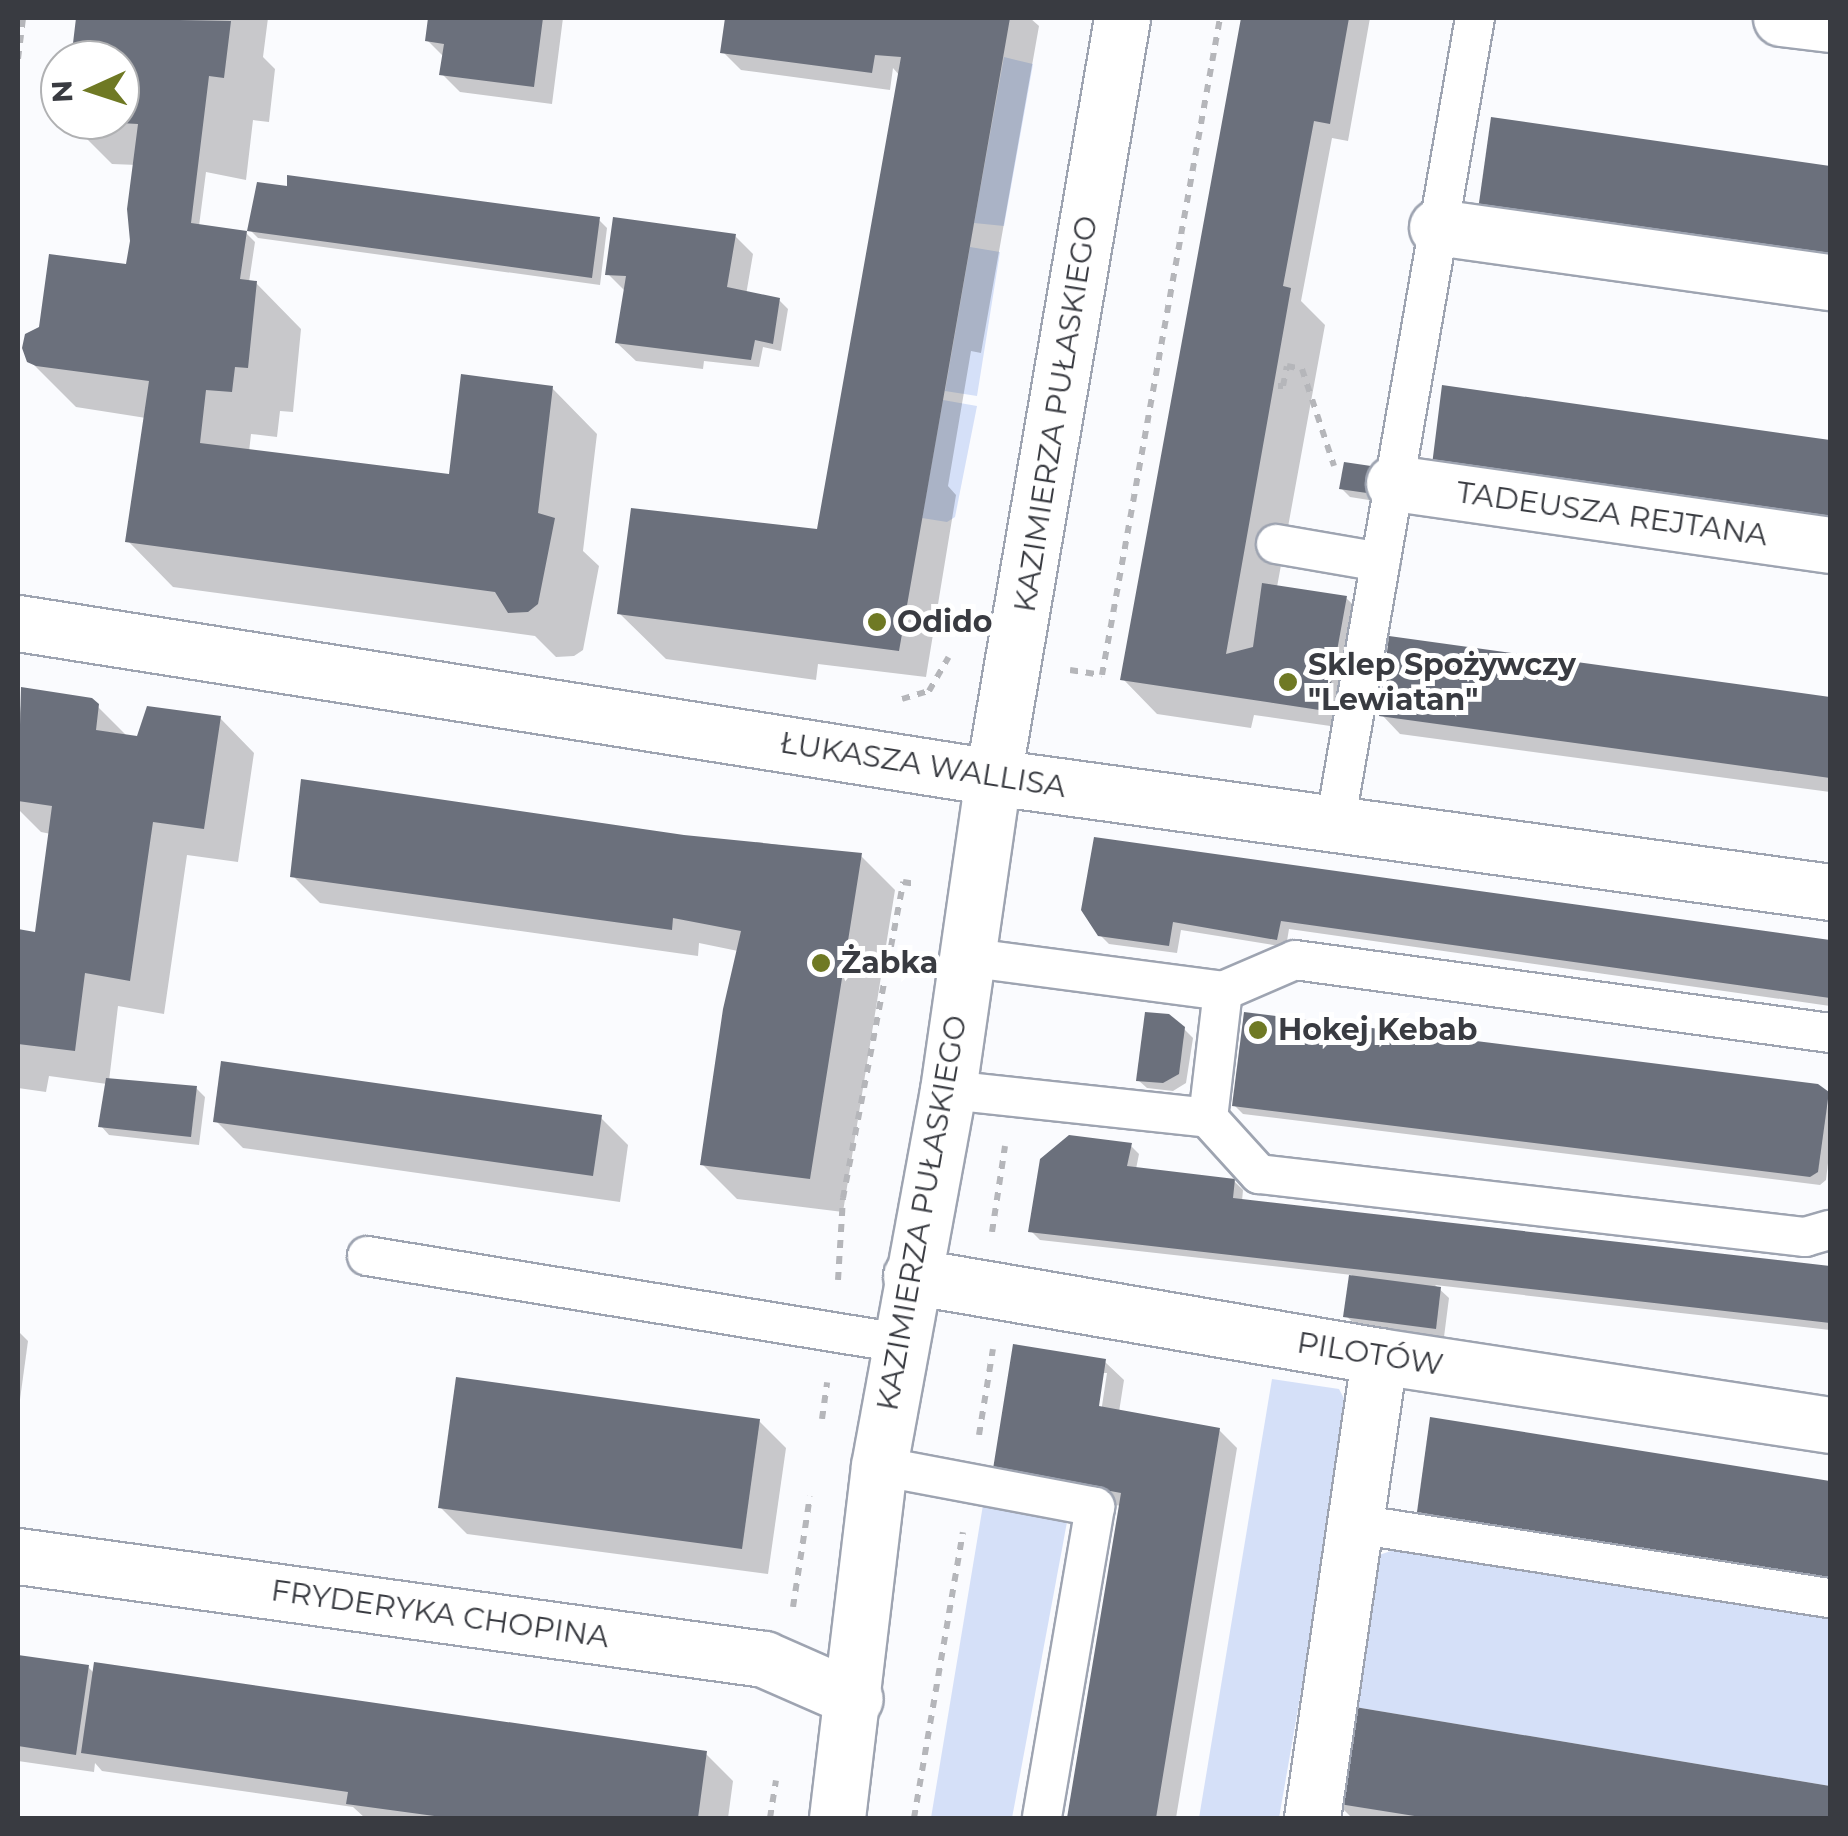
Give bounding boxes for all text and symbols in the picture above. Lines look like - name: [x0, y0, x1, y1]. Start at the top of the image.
- north arrow: [40, 40, 140, 140]
- text: N: [44, 79, 80, 104]
- street label: KAZIMIERZA PUŁASKIEGO: [1007, 213, 1105, 615]
- street label: TADEUSZA REJTANA: [1454, 474, 1770, 554]
- place label: Odido: [897, 604, 993, 640]
- marker: Odido: [866, 611, 888, 633]
- place label: Sklep Spożywczy "Lewiatan": [1308, 647, 1576, 718]
- marker: Sklep Spożywczy "Lewiatan": [1277, 671, 1299, 693]
- street label: ŁUKASZA WALLISA: [778, 725, 1068, 805]
- place label: Żabka: [841, 945, 938, 981]
- marker: Żabka: [810, 952, 832, 974]
- place label: Hokej Kebab: [1278, 1012, 1477, 1048]
- street label: KAZIMIERZA PUŁASKIEGO: [869, 1013, 975, 1413]
- marker: Hokej Kebab: [1247, 1019, 1269, 1041]
- street label: PILOTÓW: [1294, 1325, 1446, 1383]
- street label: FRYDERYKA CHOPINA: [269, 1572, 611, 1656]

